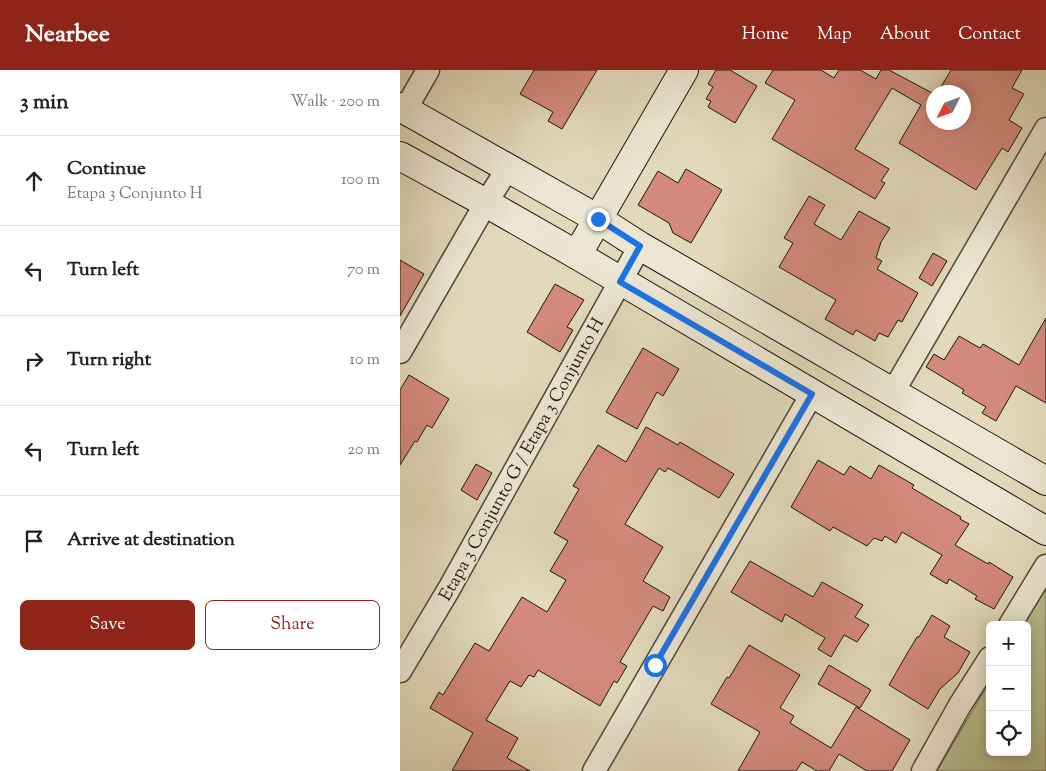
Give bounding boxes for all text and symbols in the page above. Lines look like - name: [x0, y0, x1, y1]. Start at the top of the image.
- text: Nearbee: [25, 18, 110, 52]
- text: Home: [742, 22, 789, 48]
- text: Map: [817, 22, 852, 48]
- text: About: [880, 22, 930, 48]
- text: Contact: [958, 22, 1021, 48]
- north arrow: [926, 85, 971, 130]
- text: 3 min: [20, 88, 69, 118]
- text: Walk · 200 m: [291, 91, 380, 114]
- text: Continue: [67, 156, 146, 183]
- icon: ahead: [20, 167, 48, 195]
- text: 100 m: [341, 169, 380, 192]
- text: Etapa 3 Conjunto H: [67, 183, 203, 206]
- route end: [587, 208, 610, 231]
- icon: left: [20, 257, 48, 285]
- text: Turn left: [67, 257, 139, 284]
- text: 70 m: [347, 259, 380, 282]
- street label: Etapa 3 Conjunto G / Etapa 3 Conjunto H: [434, 313, 612, 606]
- icon: right: [20, 347, 48, 375]
- text: Turn right: [67, 347, 151, 374]
- text: 10 m: [350, 349, 380, 372]
- icon: left: [20, 437, 48, 465]
- text: Turn left: [67, 437, 139, 464]
- text: 20 m: [347, 439, 380, 462]
- icon: arrive: [20, 527, 48, 555]
- text: Arrive at destination: [67, 527, 235, 554]
- button: Save: [20, 600, 195, 650]
- button: Share: [205, 600, 380, 650]
- map controls: [986, 621, 1031, 756]
- button: +: [986, 621, 1031, 666]
- route start: [644, 654, 667, 677]
- button: −: [986, 666, 1031, 711]
- button: locate: [986, 711, 1031, 756]

